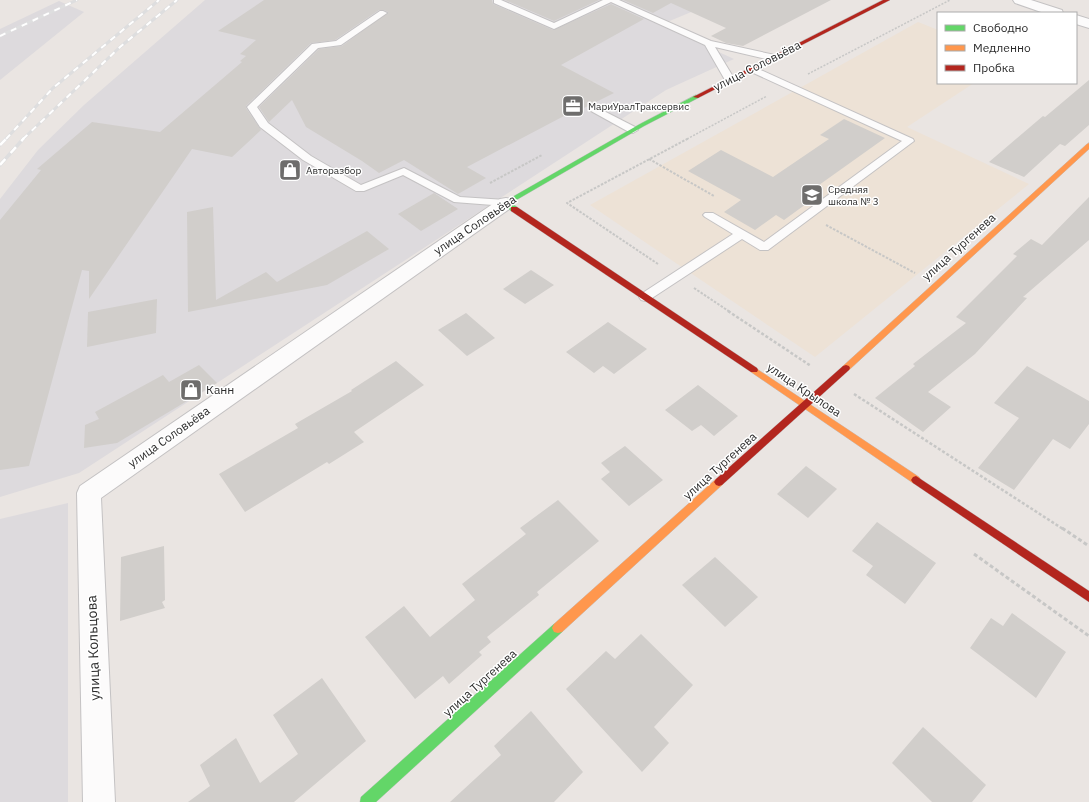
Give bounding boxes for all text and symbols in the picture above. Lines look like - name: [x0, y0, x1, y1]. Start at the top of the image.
- legend: [937, 12, 1077, 84]
- text: Свободно: [973, 20, 1029, 35]
- street label: улица Соловьёва: [710, 37, 804, 94]
- text: Медленно: [973, 40, 1031, 55]
- text: Пробка: [973, 60, 1015, 75]
- office icon: МариУралТраксервис: [560, 93, 586, 119]
- place label: МариУралТраксервис: [588, 100, 689, 113]
- shop icon: Авторазбор: [277, 157, 303, 183]
- place label: Авторазбор: [306, 164, 361, 177]
- school or university icon: Средняя школа № 3: [799, 182, 825, 208]
- place label: Средняя школа № 3: [828, 183, 879, 208]
- street label: улица Соловьёва: [431, 191, 519, 258]
- street label: улица Тургенева: [919, 209, 999, 284]
- street label: улица Крылова: [764, 359, 845, 420]
- shop icon: Канн: [178, 377, 204, 403]
- place label: Канн: [206, 382, 234, 397]
- street label: улица Соловьёва: [125, 402, 213, 470]
- street label: улица Тургенева: [680, 428, 760, 503]
- street label: улица Кольцова: [82, 594, 104, 701]
- street label: улица Тургенева: [440, 645, 520, 720]

